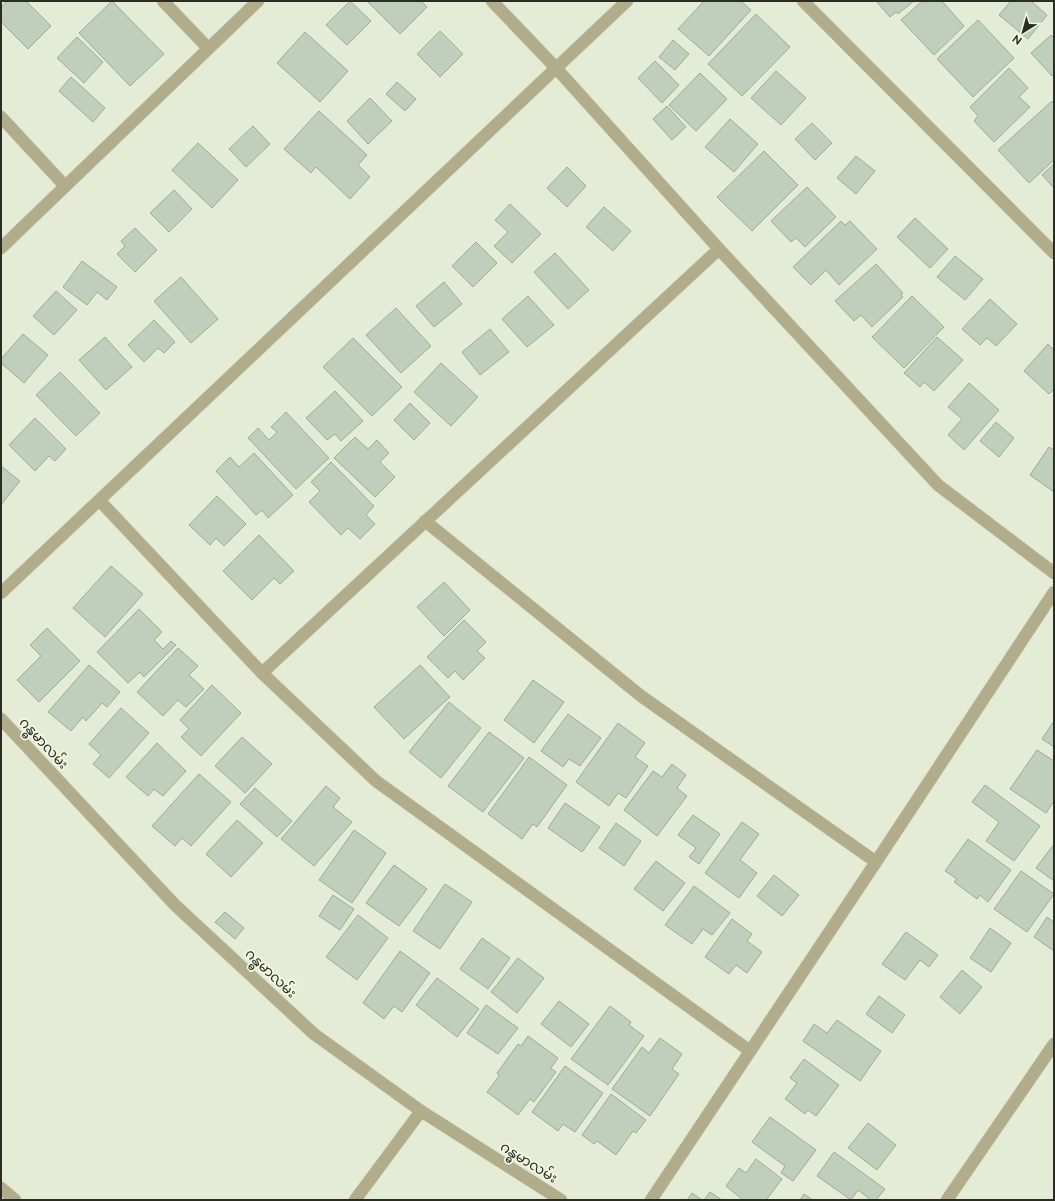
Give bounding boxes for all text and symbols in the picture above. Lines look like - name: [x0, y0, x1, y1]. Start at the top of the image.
- north arrow: [1003, 12, 1043, 52]
- text: N: [1010, 32, 1025, 47]
- street label: ဂန္ဓမာလမ်း: [13, 713, 73, 775]
- street label: ဂန္ဓမာလမ်း: [239, 944, 301, 1004]
- street label: ဂန္ဓမာလမ်း: [495, 1137, 561, 1189]

